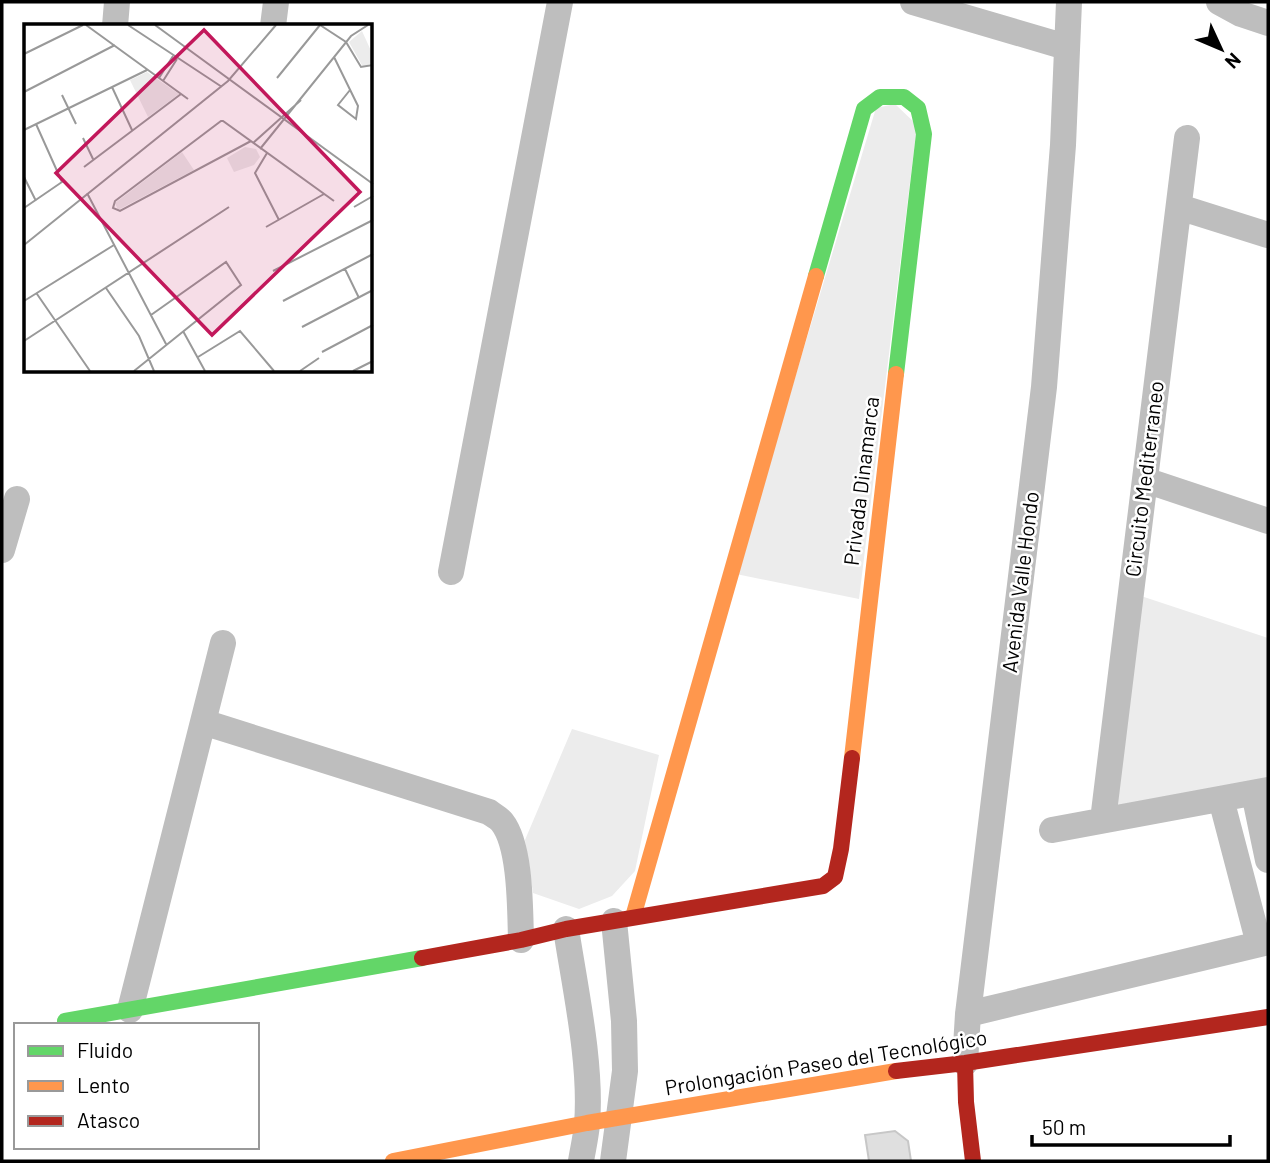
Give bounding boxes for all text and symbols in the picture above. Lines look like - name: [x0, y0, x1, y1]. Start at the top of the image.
- north arrow: [1186, 14, 1256, 84]
- inset map: [24, 24, 373, 373]
- text: N: [1221, 49, 1246, 74]
- street label: Circuito Mediterraneo: [1119, 379, 1168, 578]
- street label: Privada Dinamarca: [838, 395, 883, 567]
- street label: Avenida Valle Hondo: [996, 490, 1043, 674]
- legend: [14, 1023, 259, 1149]
- street label: Prolongación Paseo del Tecnológico: [663, 1024, 989, 1099]
- text: Fluido: [77, 1037, 133, 1062]
- text: Lento: [77, 1072, 130, 1097]
- scale bar: [1032, 1104, 1230, 1148]
- text: Atasco: [77, 1107, 140, 1132]
- text: 50 m: [1042, 1114, 1086, 1139]

